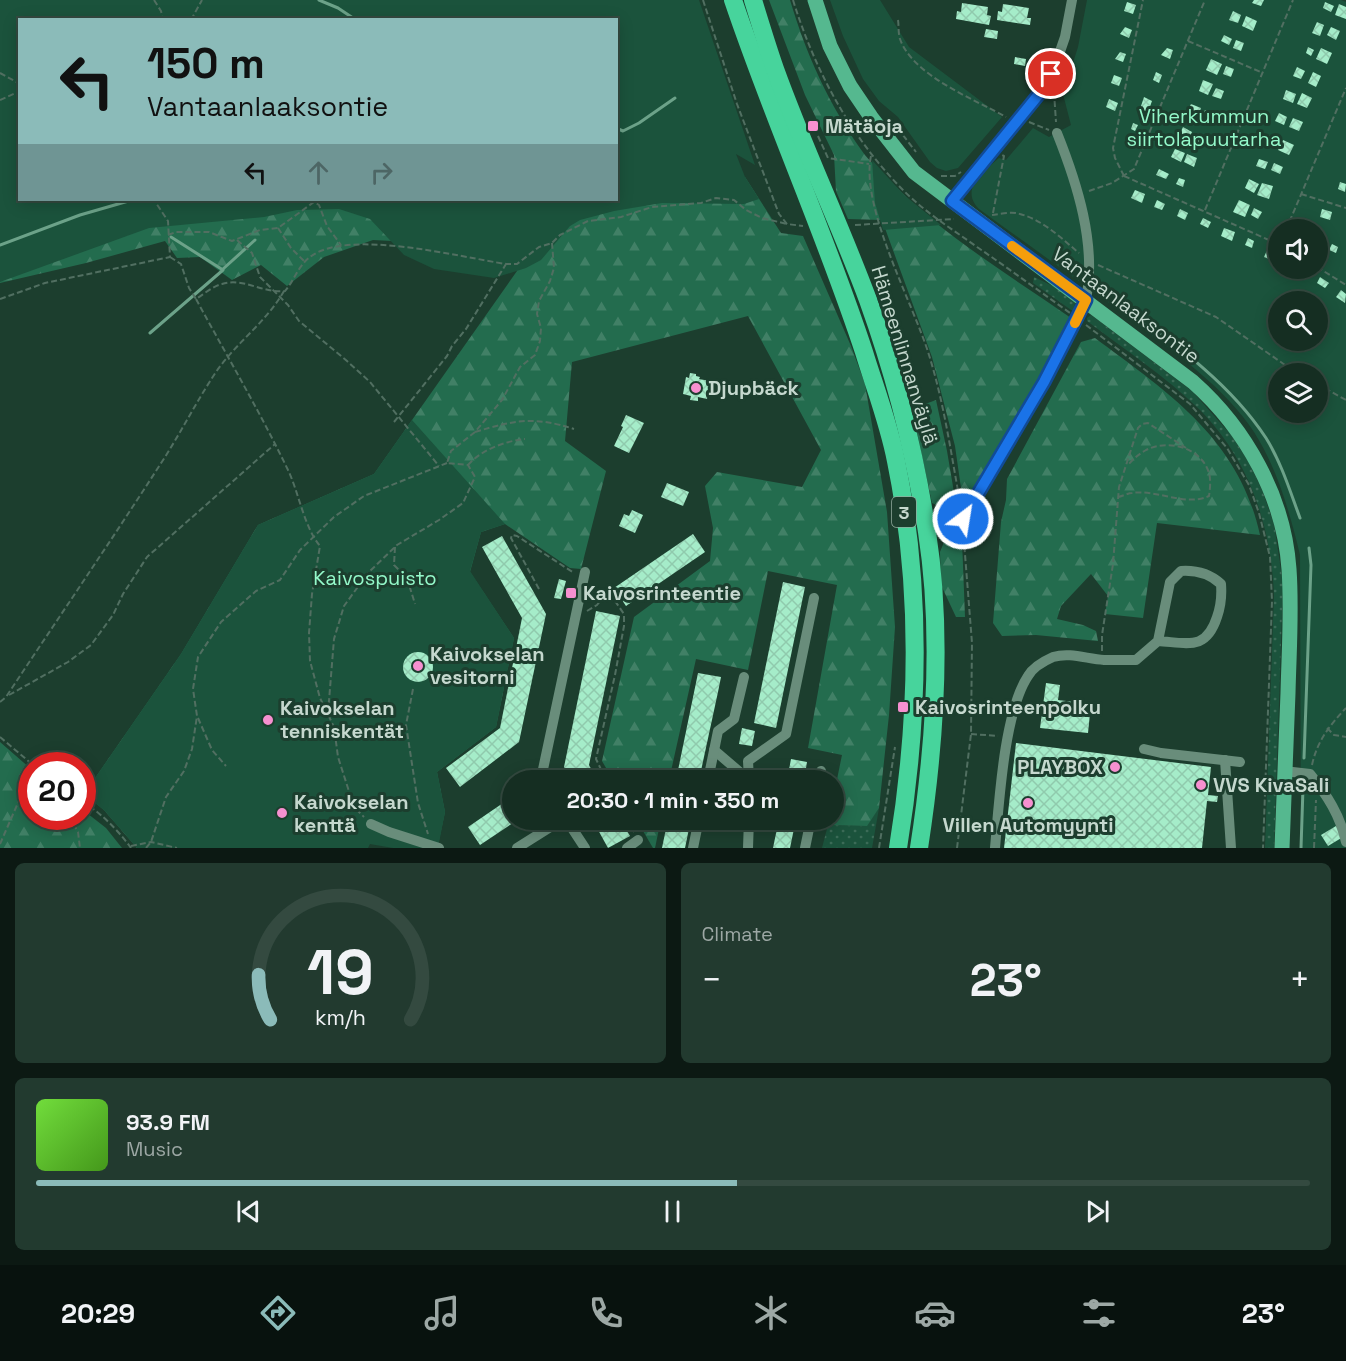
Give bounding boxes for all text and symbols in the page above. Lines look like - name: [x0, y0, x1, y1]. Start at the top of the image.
- text: 150 m: [147, 37, 265, 90]
- icon: left: [48, 42, 126, 120]
- pin: [1025, 48, 1076, 99]
- icon: arrive: [1034, 57, 1067, 90]
- text: Vantaanlaaksontie: [147, 89, 388, 124]
- park label: Viherkummun siirtolapuutarha: [1127, 103, 1281, 152]
- place label: Mätäoja: [825, 113, 904, 139]
- marker: Mätäoja: [806, 119, 820, 133]
- icon: left: [239, 156, 272, 189]
- icon: ahead: [302, 156, 335, 189]
- icon: right: [365, 156, 398, 189]
- map controls: [1268, 219, 1328, 423]
- button: sound: [1268, 219, 1328, 279]
- street label: Vantaanlaaksontie: [1047, 241, 1205, 369]
- street label: Hämeenlinnanväylä: [865, 262, 945, 448]
- button: search: [1268, 291, 1328, 351]
- button: layers: [1268, 363, 1328, 423]
- place label: Djupbäck: [708, 375, 799, 401]
- marker: Djupbäck: [689, 381, 703, 395]
- position arrow: [931, 487, 995, 551]
- road number: 3: [892, 497, 916, 527]
- park label: Kaivospuisto: [313, 565, 437, 591]
- place label: Kaivosrinteentie: [583, 580, 741, 606]
- marker: Kaivosrinteentie: [564, 586, 578, 600]
- place label: Kaivokselan vesitorni: [430, 641, 545, 690]
- marker: Kaivokselan vesitorni: [411, 659, 425, 673]
- place label: Kaivosrinteenpolku: [915, 694, 1101, 720]
- place label: Kaivokselan tenniskentät: [280, 695, 404, 744]
- marker: Kaivosrinteenpolku: [896, 700, 910, 714]
- marker: Kaivokselan tenniskentät: [261, 713, 275, 727]
- speed limit sign: 20: [18, 752, 96, 830]
- place label: PLAYBOX: [1017, 754, 1103, 780]
- marker: PLAYBOX: [1108, 760, 1122, 774]
- place label: VVS KivaSali: [1213, 772, 1329, 798]
- marker: VVS KivaSali: [1194, 778, 1208, 792]
- text: 20:30 · 1 min · 350 m: [567, 786, 779, 814]
- place label: Kaivokselan kenttä: [294, 789, 409, 838]
- marker: Villen Automyynti: [1021, 796, 1035, 810]
- marker: Kaivokselan kenttä: [275, 806, 289, 820]
- place label: Villen Automyynti: [942, 812, 1114, 838]
- text: Climate: [702, 921, 773, 947]
- text: 19: [307, 933, 374, 1012]
- text: 23°: [970, 952, 1042, 1009]
- text: −: [702, 959, 722, 1001]
- text: +: [1290, 959, 1310, 1001]
- text: km/h: [315, 1004, 366, 1031]
- text: 93.9 FM: [126, 1108, 210, 1136]
- text: Music: [126, 1136, 183, 1162]
- icon: previous: [232, 1195, 265, 1228]
- icon: pause: [656, 1195, 689, 1228]
- icon: next: [1081, 1195, 1114, 1228]
- icon: directions: [257, 1292, 299, 1334]
- icon: music: [421, 1292, 463, 1334]
- icon: phone: [585, 1292, 627, 1334]
- icon: climate: [750, 1292, 792, 1334]
- icon: car: [914, 1292, 956, 1334]
- icon: filters: [1078, 1292, 1120, 1334]
- text: 20:29: [61, 1296, 135, 1331]
- text: 23°: [1242, 1296, 1285, 1331]

